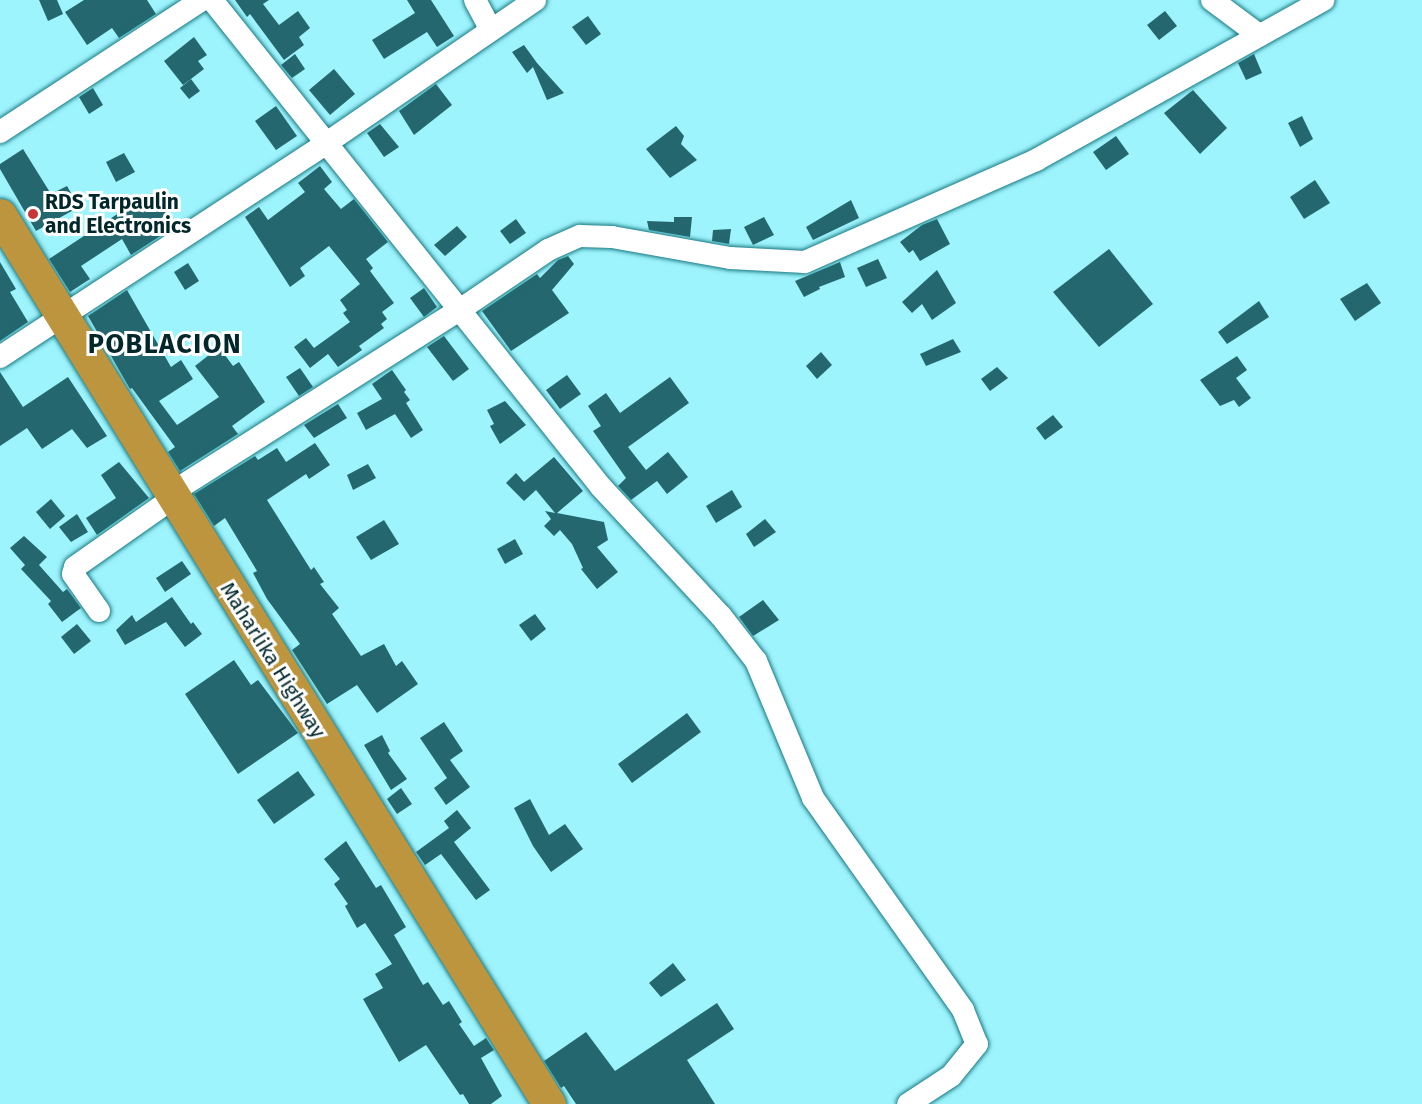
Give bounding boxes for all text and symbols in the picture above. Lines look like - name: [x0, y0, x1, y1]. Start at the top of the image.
- place label: RDS Tarpaulin and Electronics: [45, 189, 191, 239]
- marker: RDS Tarpaulin and Electronics: [26, 207, 40, 221]
- district label: POBLACION: [88, 329, 242, 361]
- street label: Maharlika Highway: [215, 578, 331, 742]

